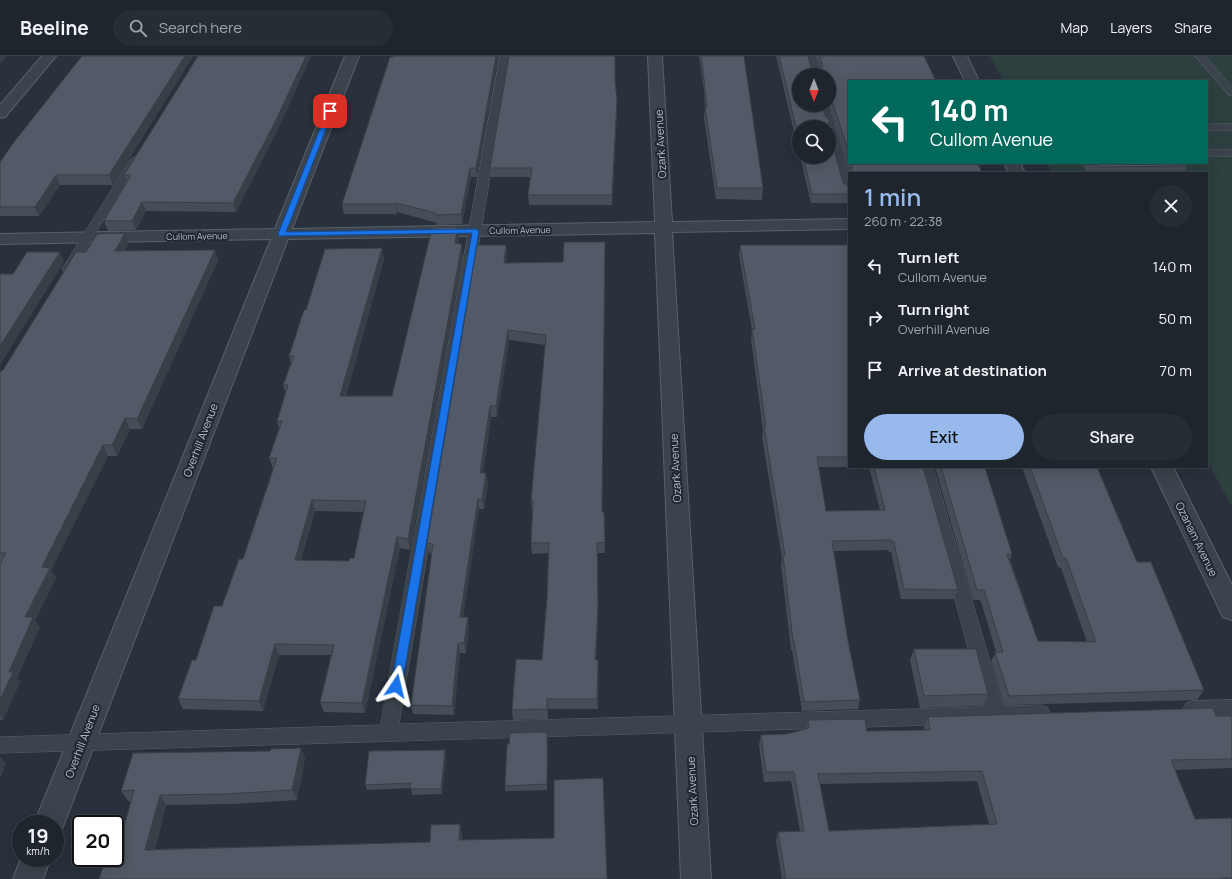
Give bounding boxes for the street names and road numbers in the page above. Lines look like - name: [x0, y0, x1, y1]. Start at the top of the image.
- street label: Ozark Avenue: [651, 109, 669, 179]
- street label: Cullom Avenue: [489, 223, 551, 237]
- street label: Cullom Avenue: [166, 229, 228, 243]
- street label: Overhill Avenue: [179, 400, 221, 479]
- street label: Ozark Avenue: [666, 433, 684, 503]
- street label: Ozanam Avenue: [1172, 499, 1222, 579]
- street label: Overhill Avenue: [61, 701, 103, 780]
- street label: Ozark Avenue: [683, 756, 701, 826]

